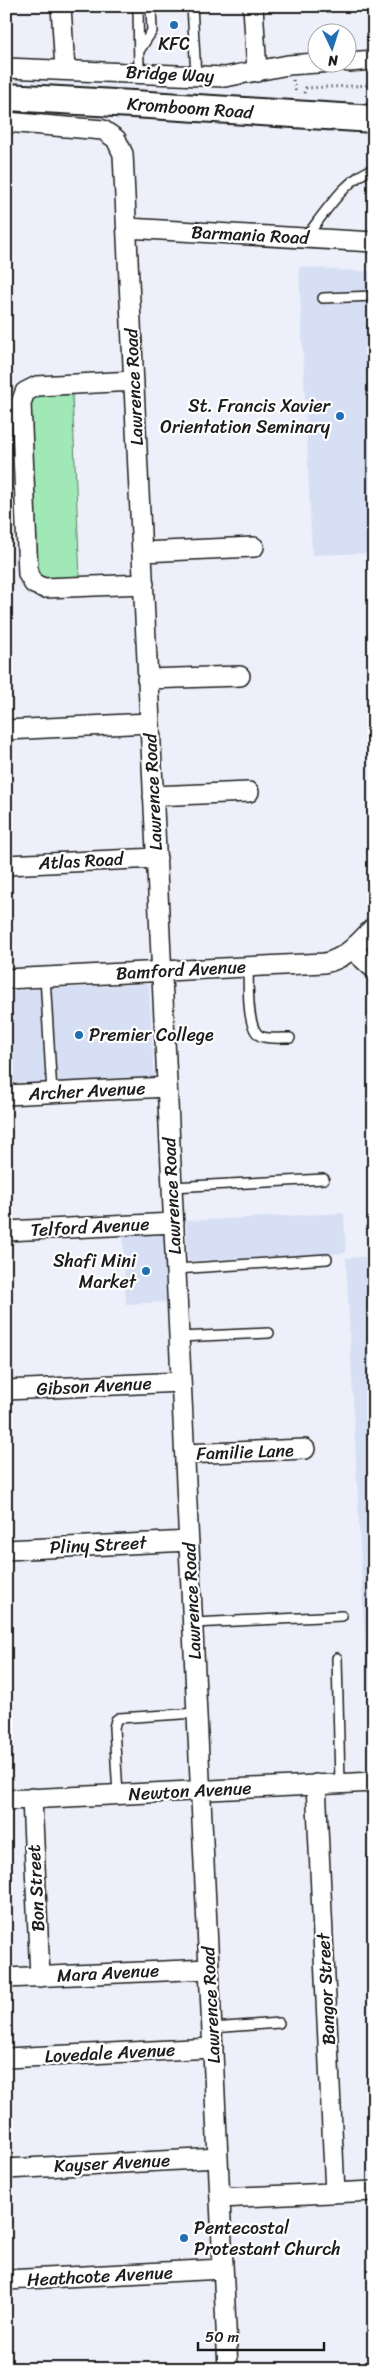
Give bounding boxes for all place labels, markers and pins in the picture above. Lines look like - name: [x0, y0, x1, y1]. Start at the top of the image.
- marker: KFC: [168, 19, 180, 31]
- place label: KFC: [158, 28, 190, 60]
- place label: St. Francis Xavier Orientation Seminary: [160, 390, 332, 443]
- marker: St. Francis Xavier Orientation Seminary: [334, 410, 346, 422]
- place label: Premier College: [89, 1019, 214, 1051]
- marker: Premier College: [73, 1029, 85, 1041]
- place label: Shafi Mini Market: [53, 1245, 137, 1298]
- marker: Shafi Mini Market: [140, 1265, 152, 1277]
- place label: Pentecostal Protestant Church: [194, 2212, 341, 2265]
- marker: Pentecostal Protestant Church: [178, 2232, 190, 2244]

